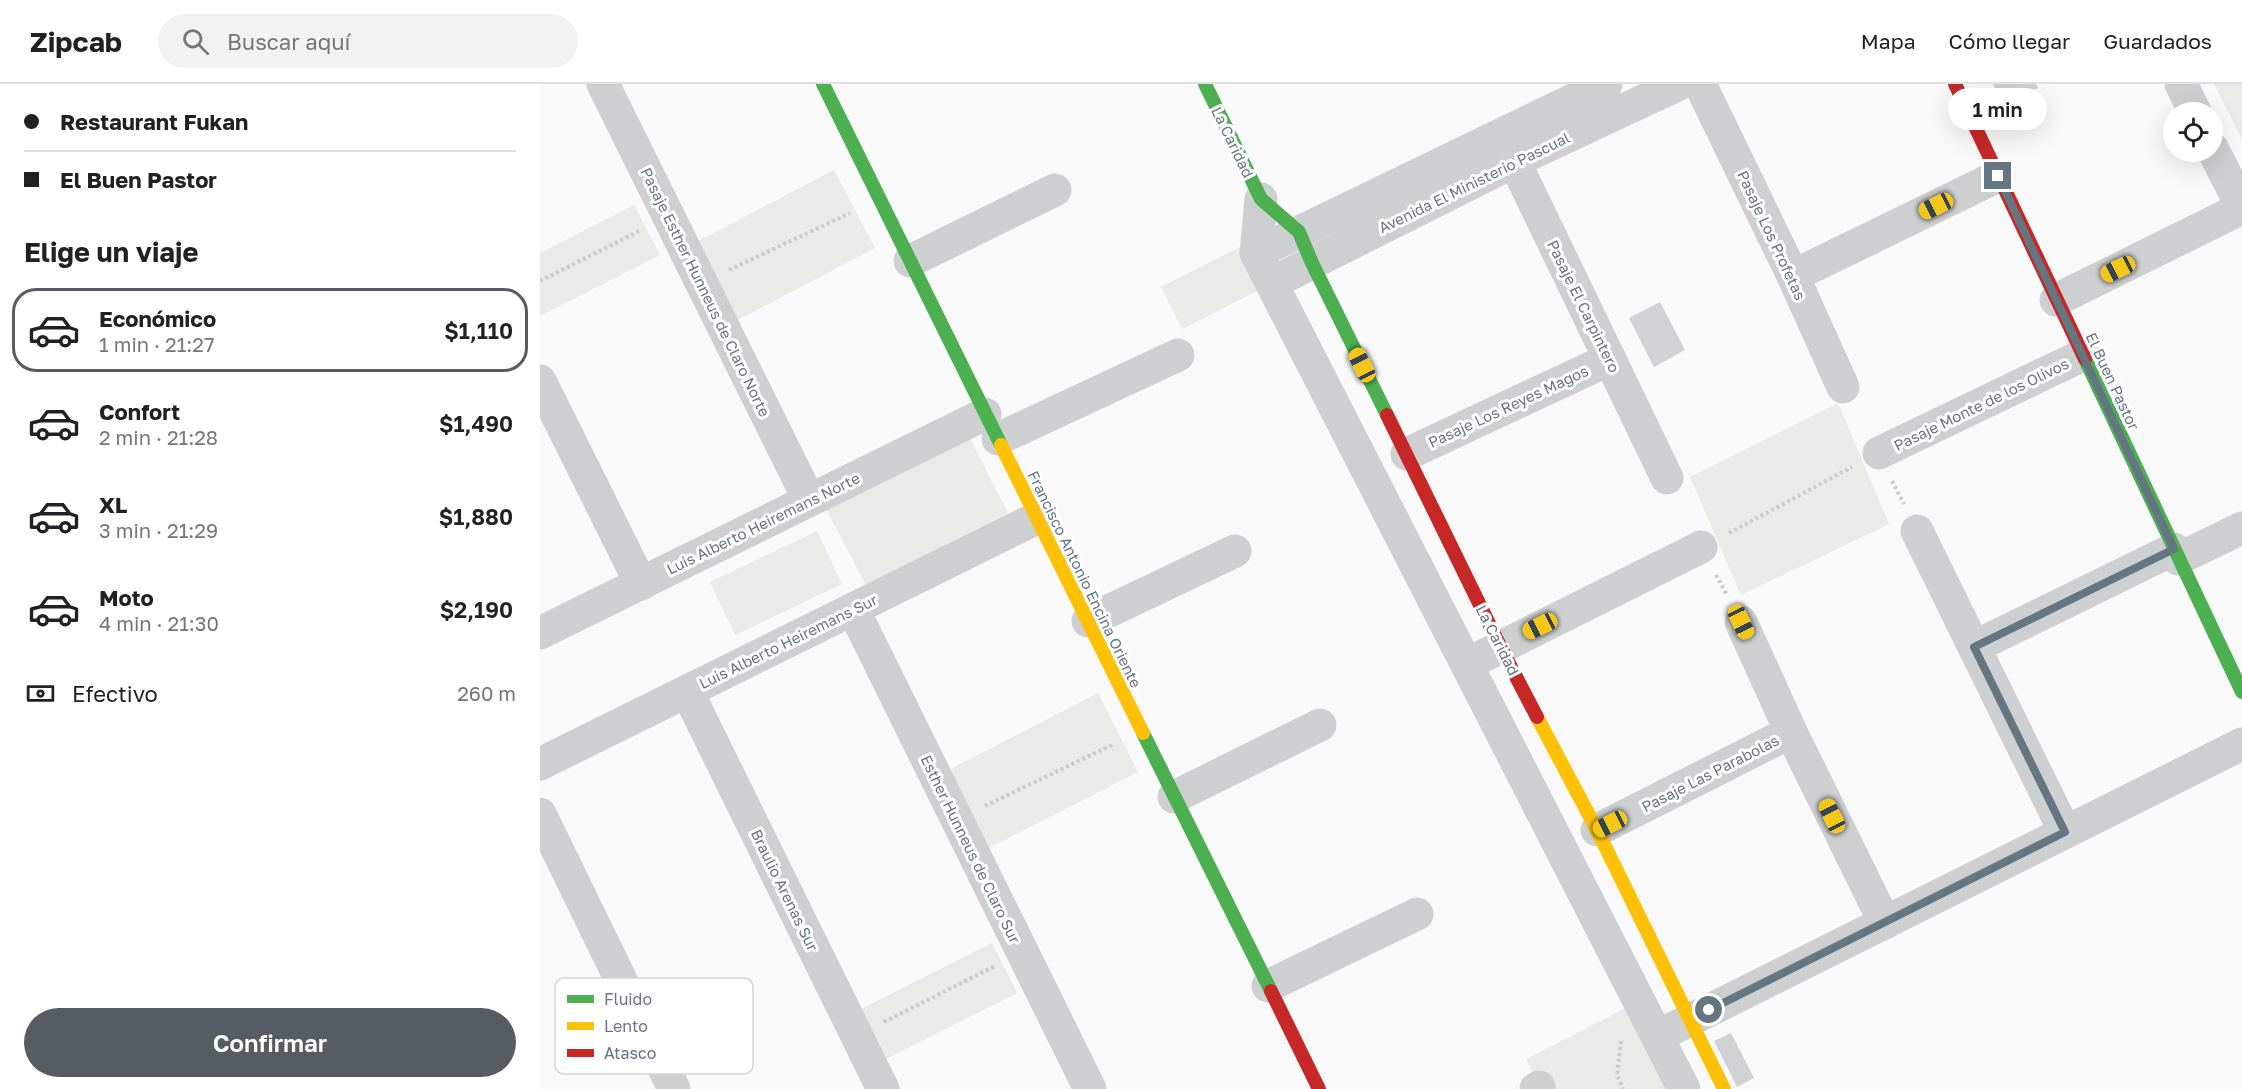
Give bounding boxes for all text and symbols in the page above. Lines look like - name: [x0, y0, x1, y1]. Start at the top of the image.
- search box: [158, 14, 578, 68]
- text: Zipcab: [30, 25, 122, 58]
- icon: search: [179, 25, 212, 58]
- text: Buscar aquí: [227, 28, 350, 55]
- text: Mapa: [1861, 28, 1916, 54]
- text: Cómo llegar: [1949, 28, 2070, 54]
- text: Guardados: [2103, 28, 2212, 54]
- callout: 1 min: [1948, 89, 2048, 131]
- text: 1 min: [1972, 97, 2023, 121]
- map controls: [2163, 102, 2223, 162]
- button: locate: [2163, 102, 2223, 162]
- street label: La Caridad: [1208, 104, 1258, 180]
- text: Restaurant Fukan: [60, 108, 248, 135]
- street label: Avenida El Ministerio Pascual: [1375, 128, 1573, 236]
- route end: [1984, 162, 2011, 189]
- street label: Pasaje Esther Hunneus de Claro Norte: [638, 164, 774, 420]
- text: El Buen Pastor: [60, 166, 217, 193]
- street label: Pasaje Los Profetas: [1734, 167, 1810, 303]
- car: [1916, 190, 1956, 222]
- text: Elige un viaje: [24, 236, 198, 268]
- street label: Pasaje El Carpintero: [1544, 237, 1624, 375]
- car: [2098, 253, 2138, 285]
- icon: car: [27, 303, 81, 357]
- text: Económico: [99, 305, 216, 332]
- text: $1,110: [444, 317, 513, 344]
- street label: El Buen Pastor: [2083, 329, 2144, 433]
- text: 1 min · 21:27: [99, 332, 215, 356]
- car: [1346, 345, 1378, 385]
- street label: Pasaje Monte de los Olivos: [1891, 354, 2071, 454]
- street label: Pasaje Los Reyes Magos: [1425, 361, 1591, 451]
- icon: car: [27, 396, 81, 450]
- text: Confort: [99, 398, 180, 425]
- text: $1,490: [439, 410, 513, 437]
- text: 2 min · 21:28: [99, 425, 218, 449]
- street label: Luis Alberto Heiremans Norte: [663, 468, 863, 578]
- street label: Francisco Antonio Encina Oriente: [1025, 468, 1146, 691]
- icon: car: [27, 489, 81, 543]
- text: XL: [99, 491, 127, 518]
- text: $1,880: [439, 503, 513, 530]
- text: 3 min · 21:29: [99, 518, 218, 542]
- icon: car: [27, 582, 81, 636]
- text: Moto: [99, 584, 154, 611]
- street label: Luis Alberto Heiremans Sur: [696, 590, 880, 692]
- text: $2,190: [440, 596, 513, 623]
- street label: La Caridad: [1473, 602, 1523, 678]
- car: [1725, 602, 1757, 642]
- car: [1520, 610, 1560, 642]
- text: 4 min · 21:30: [99, 611, 219, 635]
- icon: cash: [24, 677, 57, 710]
- text: Efectivo: [72, 680, 158, 707]
- text: 260 m: [457, 681, 516, 705]
- street label: Pasaje Las Parabolas: [1638, 731, 1782, 815]
- street label: Esther Hunneus de Claro Sur: [918, 752, 1025, 946]
- car: [1816, 796, 1848, 836]
- car: [1590, 808, 1630, 840]
- street label: Braulio Arenas Sur: [748, 826, 822, 954]
- legend: [555, 978, 753, 1074]
- text: Fluido: [604, 989, 652, 1009]
- route start: [1695, 996, 1722, 1023]
- button: Confirmar: [24, 1008, 516, 1077]
- text: Lento: [604, 1016, 648, 1036]
- text: Atasco: [604, 1043, 656, 1063]

